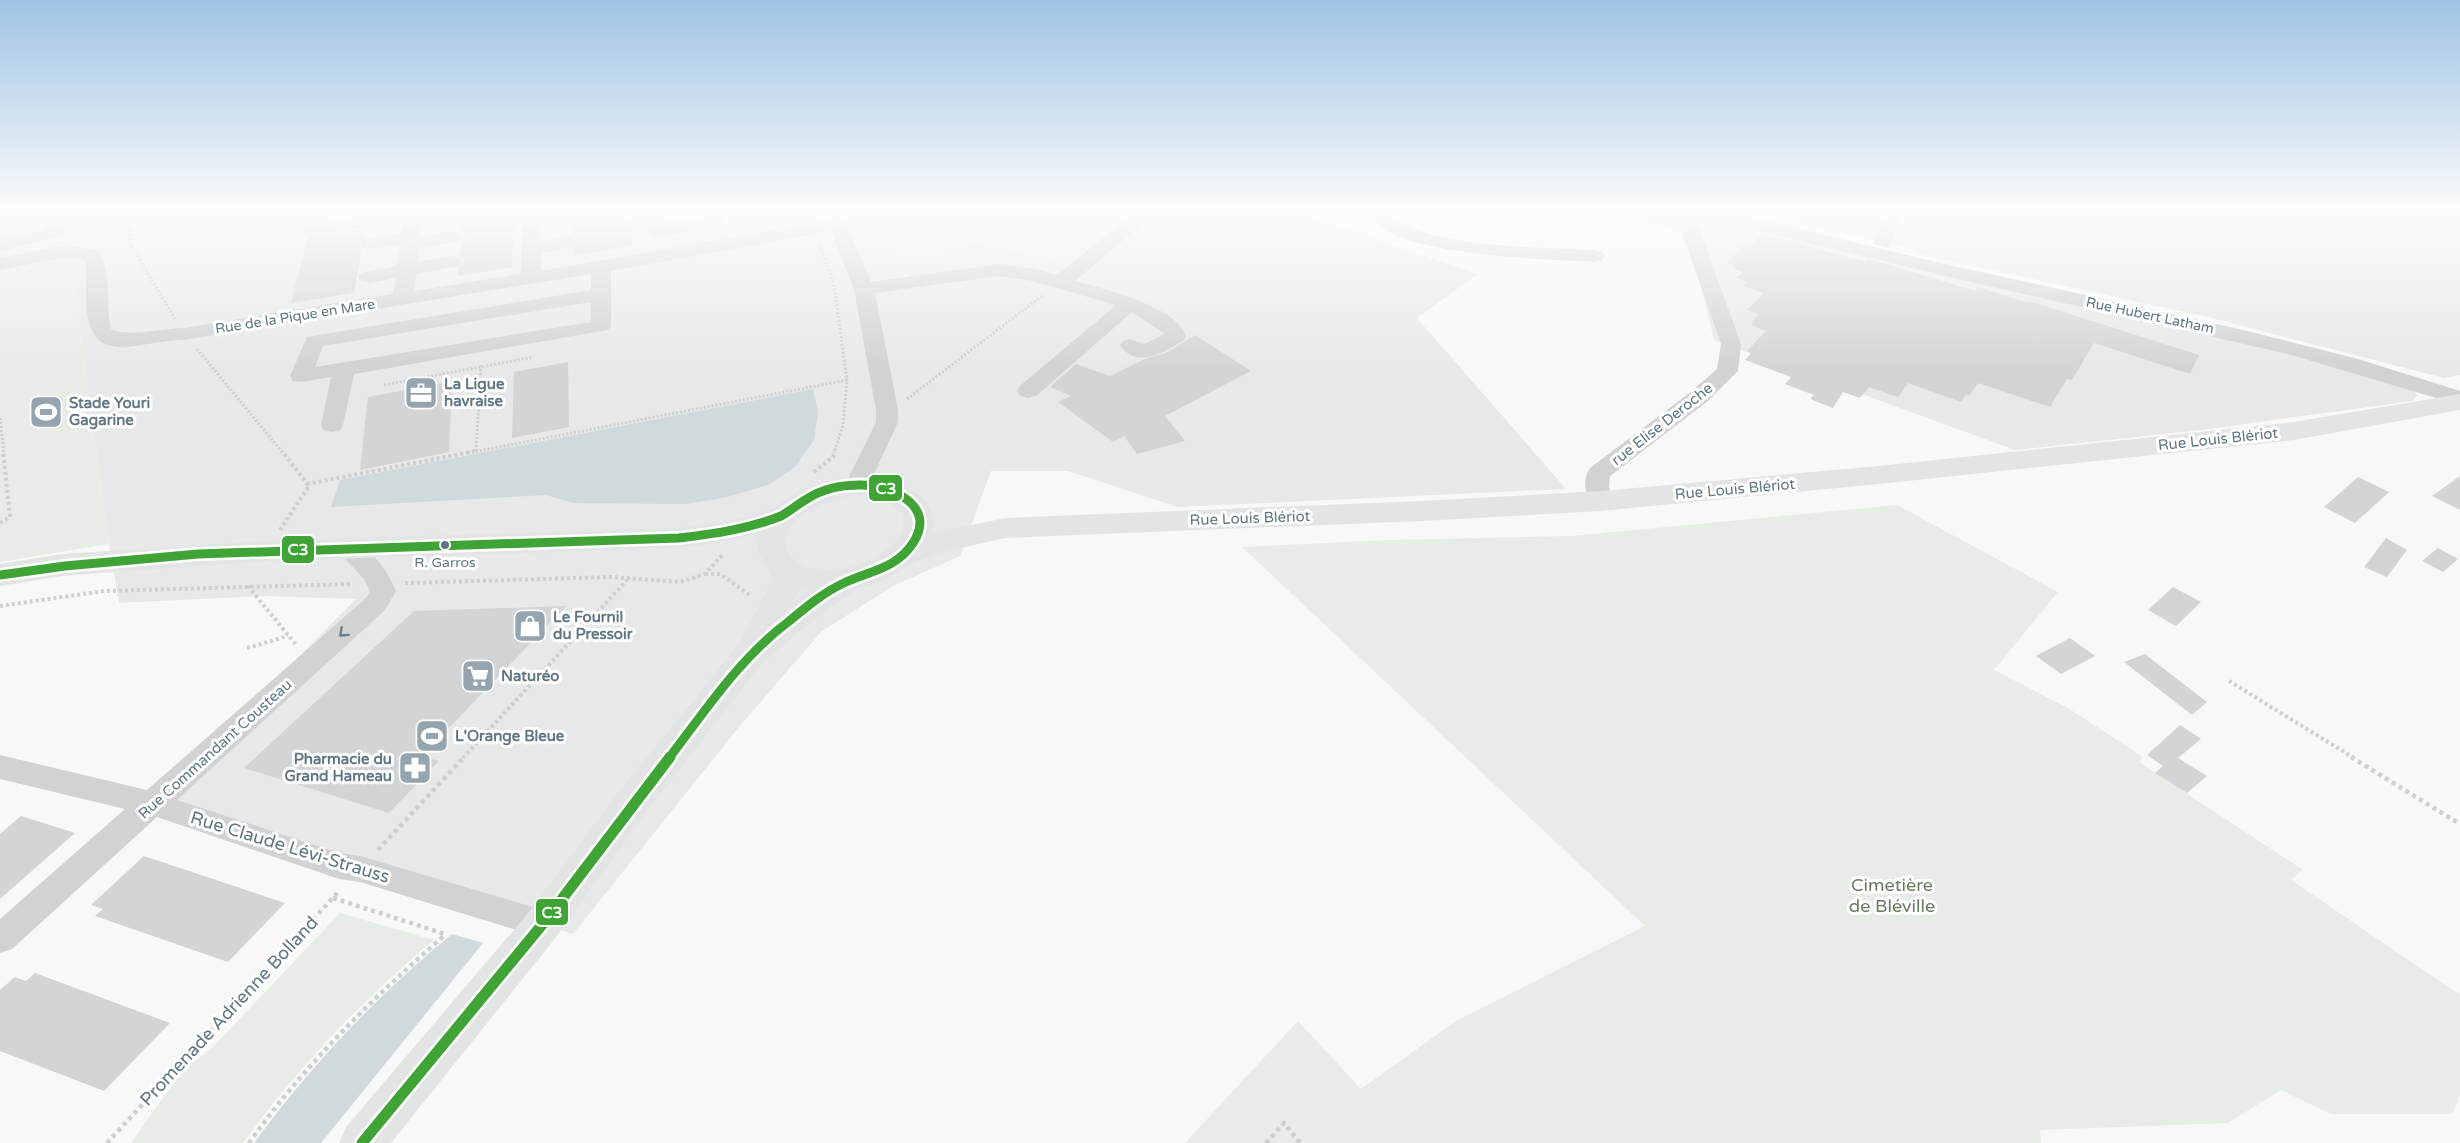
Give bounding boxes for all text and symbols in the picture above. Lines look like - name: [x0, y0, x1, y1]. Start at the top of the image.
- street label: Rue Hubert Latham: [2084, 294, 2215, 337]
- street label: Rue de la Pique en Mare: [214, 295, 376, 338]
- office icon: La Ligue havraise: [403, 375, 439, 411]
- place label: La Ligue havraise: [444, 375, 505, 410]
- street label: rue Elise Deroche: [1608, 379, 1716, 469]
- sports icon: Stade Youri Gagarine: [28, 394, 64, 430]
- place label: Stade Youri Gagarine: [69, 394, 150, 430]
- street label: Rue Louis Blériot: [2157, 424, 2279, 454]
- line badge: C3: [868, 474, 903, 502]
- street label: Rue Louis Blériot: [1674, 475, 1796, 503]
- text: C3: [875, 479, 897, 499]
- street label: Rue Louis Blériot: [1189, 507, 1311, 529]
- line badge: C3: [281, 535, 315, 564]
- marker: R. Garros: [439, 539, 451, 551]
- text: C3: [287, 540, 309, 560]
- place label: R. Garros: [414, 554, 476, 571]
- shop icon: Le Fournil du Pressoir: [512, 608, 548, 644]
- place label: Le Fournil du Pressoir: [553, 608, 633, 643]
- one-way arrow: [340, 626, 350, 637]
- supermarket icon: Naturéo: [460, 658, 496, 694]
- place label: Naturéo: [501, 667, 559, 685]
- street label: Rue Commandant Cousteau: [135, 675, 295, 823]
- sports icon: L'Orange Bleue: [414, 718, 450, 754]
- place label: L'Orange Bleue: [455, 727, 565, 746]
- place label: Pharmacie du Grand Hameau: [284, 750, 392, 785]
- pharmacy icon: Pharmacie du Grand Hameau: [397, 750, 433, 786]
- street label: Rue Claude Lévi-Strauss: [188, 806, 392, 888]
- park label: Cimetière de Bléville: [1849, 874, 1935, 917]
- line badge: C3: [535, 898, 569, 926]
- text: C3: [541, 903, 563, 923]
- street label: Promenade Adrienne Bolland: [135, 912, 323, 1110]

